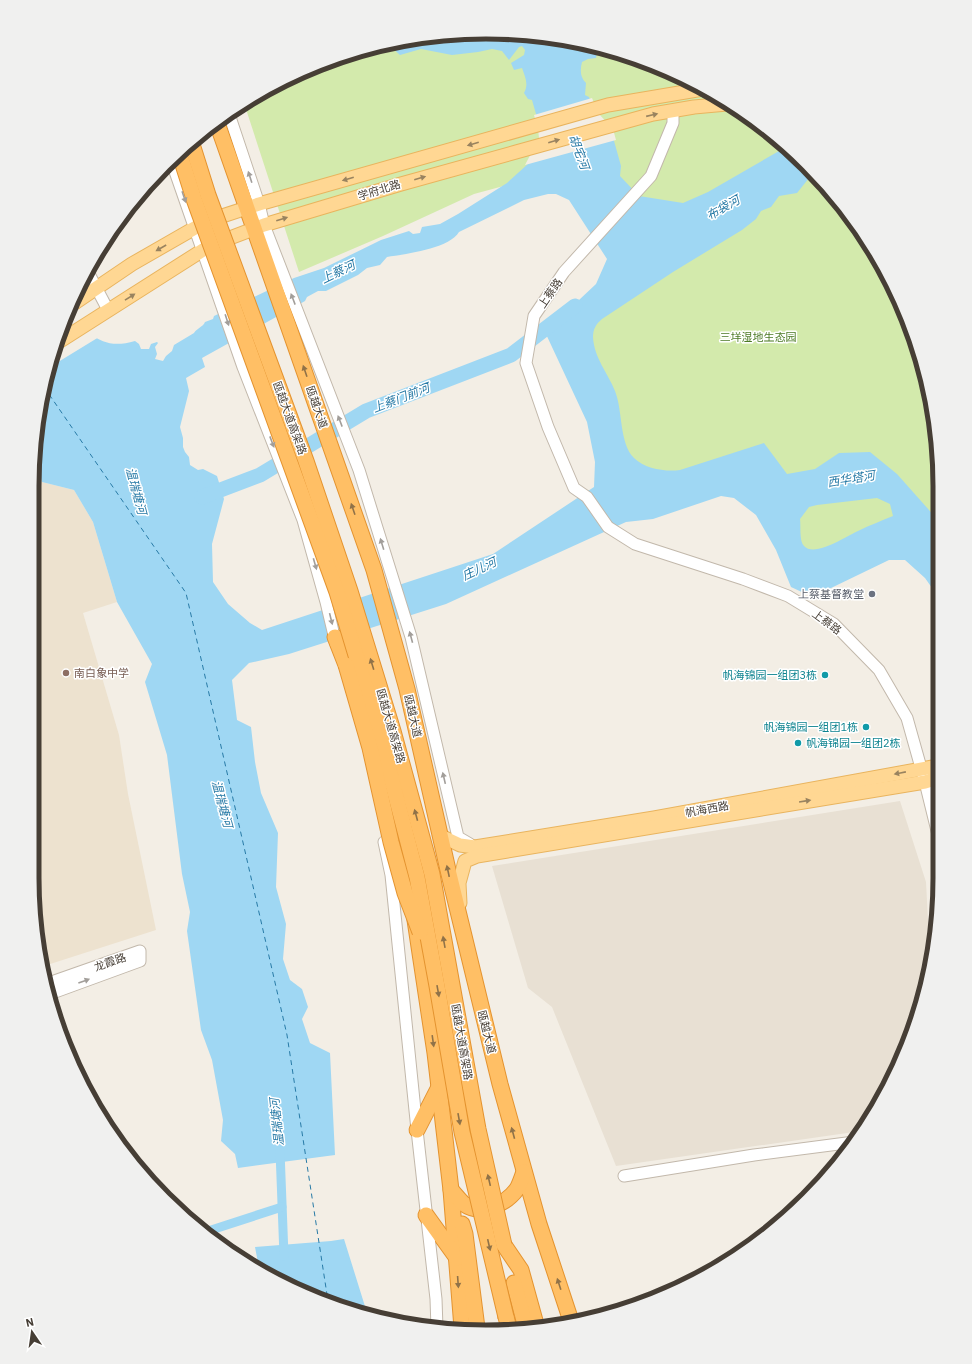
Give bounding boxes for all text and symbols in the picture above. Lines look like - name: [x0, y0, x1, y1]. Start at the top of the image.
- one-way arrow: [646, 111, 659, 117]
- water label: 胡宅河: [566, 132, 593, 173]
- one-way arrow: [548, 138, 560, 144]
- one-way arrow: [467, 141, 479, 147]
- one-way arrow: [247, 170, 253, 182]
- one-way arrow: [414, 175, 427, 181]
- one-way arrow: [342, 176, 354, 182]
- street label: 学府北路: [356, 177, 402, 203]
- one-way arrow: [182, 191, 188, 203]
- water label: 布袋河: [703, 191, 744, 223]
- one-way arrow: [277, 216, 289, 222]
- one-way arrow: [155, 244, 167, 251]
- water label: 上蔡河: [318, 256, 359, 286]
- street label: 上蔡路: [535, 275, 565, 311]
- one-way arrow: [124, 293, 136, 300]
- one-way arrow: [290, 293, 296, 305]
- one-way arrow: [224, 314, 230, 326]
- park label: 三垟湿地生态园: [720, 330, 797, 344]
- one-way arrow: [301, 364, 307, 376]
- street label: 瓯越大道高架路: [270, 379, 310, 457]
- water label: 上蔡门前河: [370, 379, 433, 415]
- street label: 瓯越大道: [303, 384, 331, 430]
- one-way arrow: [336, 414, 342, 426]
- one-way arrow: [269, 436, 275, 448]
- water label: 温瑞塘河: [123, 466, 150, 518]
- water label: 西华塔河: [826, 467, 878, 490]
- one-way arrow: [350, 502, 356, 514]
- one-way arrow: [379, 537, 385, 549]
- water label: 庄儿河: [459, 553, 500, 583]
- one-way arrow: [312, 558, 318, 570]
- place label: 上蔡基督教堂: [798, 587, 864, 601]
- marker: 上蔡基督教堂: [867, 589, 877, 599]
- street label: 上蔡路: [810, 607, 844, 637]
- one-way arrow: [328, 613, 334, 626]
- one-way arrow: [408, 631, 414, 643]
- one-way arrow: [369, 657, 375, 669]
- place label: 南白象中学: [74, 666, 129, 680]
- marker: 南白象中学: [61, 668, 71, 678]
- place label: 帆海锦园一组团3栋: [722, 668, 817, 682]
- marker: 帆海锦园一组团3栋: [820, 670, 830, 680]
- street label: 瓯越大道高架路: [374, 687, 408, 765]
- street label: 瓯越大道: [401, 693, 425, 739]
- place label: 帆海锦园一组团1栋: [763, 720, 858, 734]
- marker: 帆海锦园一组团1栋: [861, 722, 871, 732]
- place label: 帆海锦园一组团2栋: [806, 736, 901, 750]
- marker: 帆海锦园一组团2栋: [793, 738, 803, 748]
- one-way arrow: [441, 771, 447, 784]
- one-way arrow: [894, 771, 906, 777]
- water label: 温瑞塘河: [209, 779, 236, 831]
- street label: 帆海西路: [684, 798, 730, 820]
- one-way arrow: [799, 798, 811, 804]
- one-way arrow: [413, 809, 419, 821]
- one-way arrow: [444, 865, 450, 877]
- one-way arrow: [441, 936, 447, 948]
- street label: 龙霞路: [92, 950, 128, 974]
- one-way arrow: [79, 978, 91, 984]
- one-way arrow: [435, 985, 441, 997]
- street label: 瓯越大道高架路: [448, 1003, 476, 1081]
- street label: 瓯越大道: [475, 1009, 499, 1055]
- one-way arrow: [430, 1035, 436, 1047]
- water label: 温瑞塘河: [266, 1095, 286, 1147]
- one-way arrow: [457, 1113, 463, 1125]
- one-way arrow: [510, 1127, 516, 1139]
- one-way arrow: [486, 1174, 492, 1186]
- one-way arrow: [486, 1239, 492, 1252]
- one-way arrow: [455, 1276, 462, 1288]
- one-way arrow: [556, 1278, 562, 1290]
- north arrow: [12, 1312, 52, 1352]
- text: N: [24, 1315, 35, 1330]

